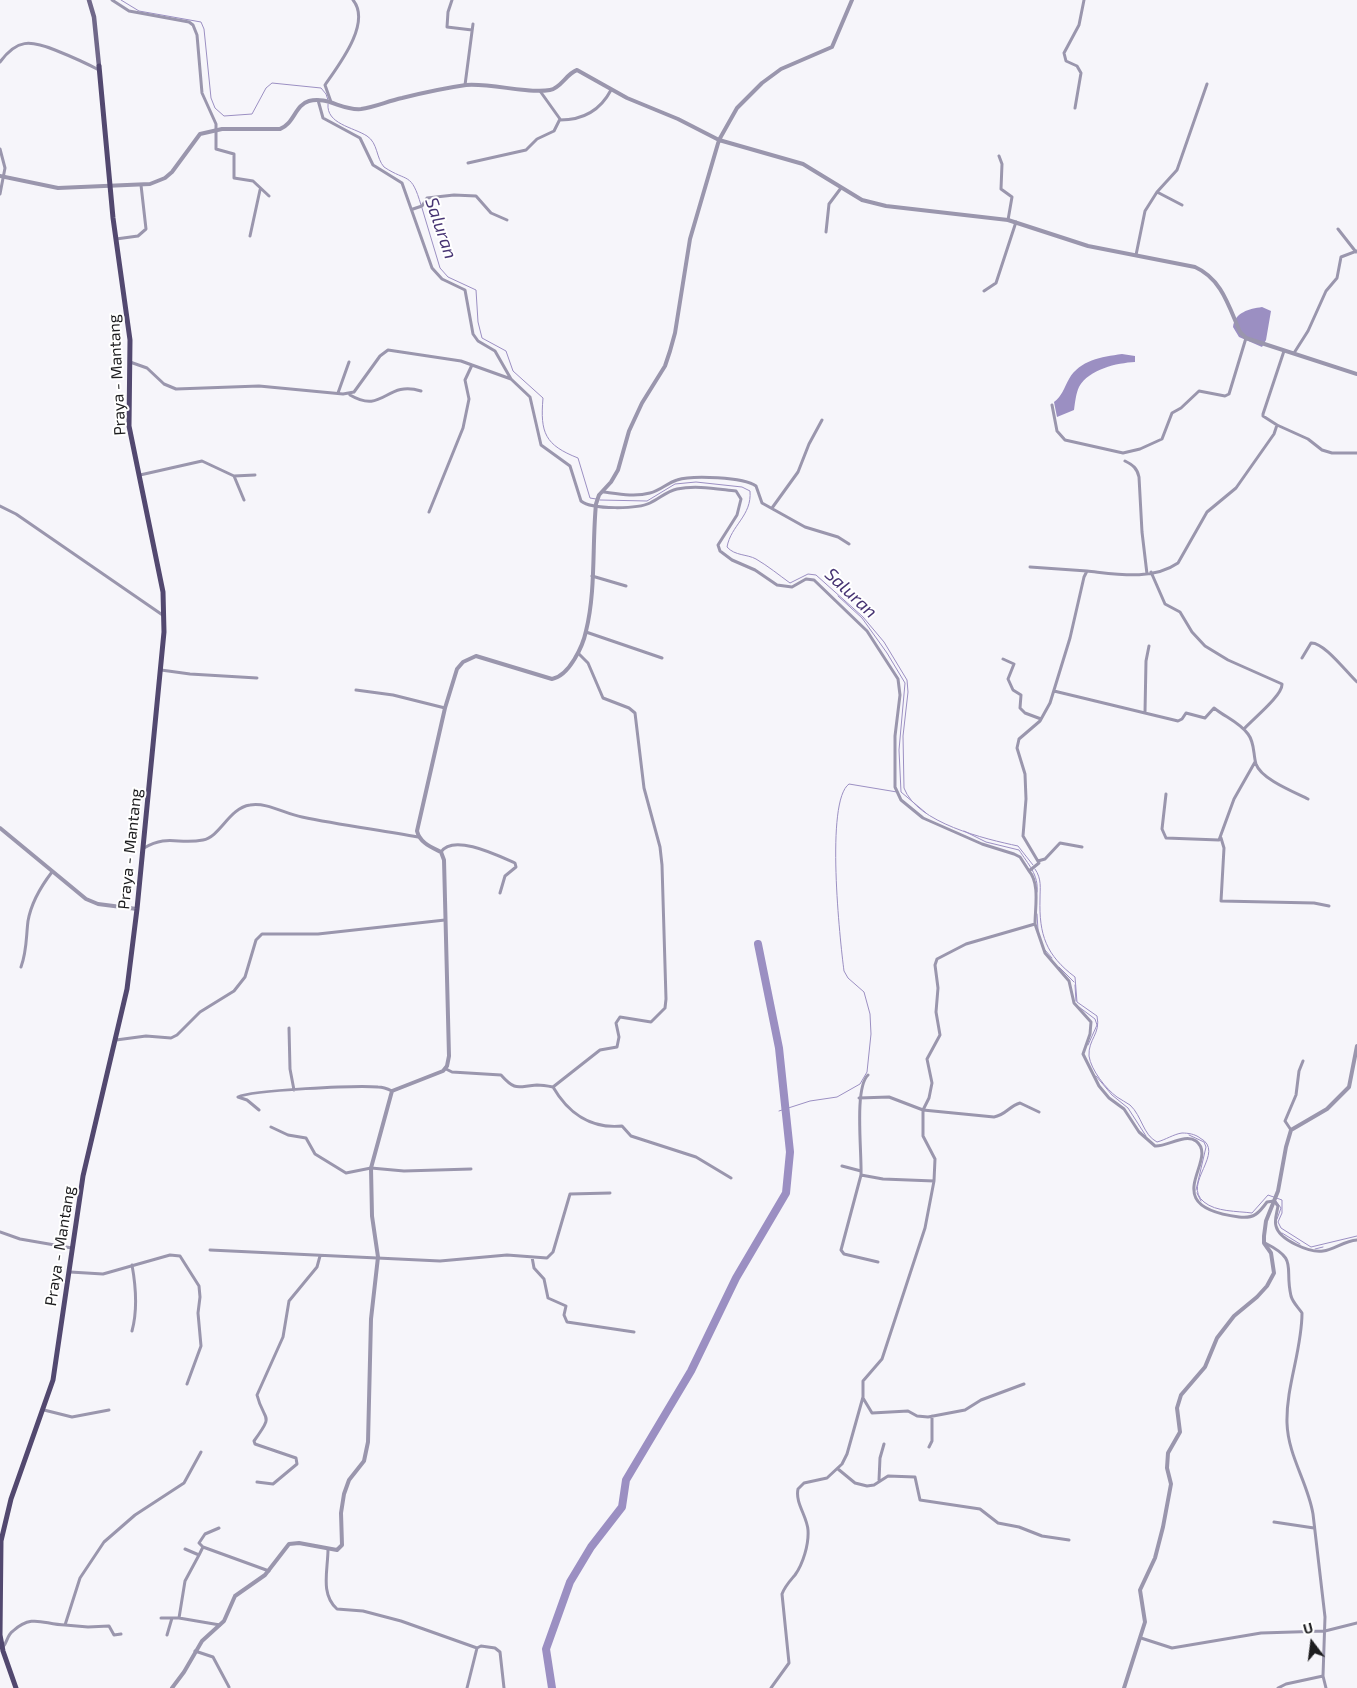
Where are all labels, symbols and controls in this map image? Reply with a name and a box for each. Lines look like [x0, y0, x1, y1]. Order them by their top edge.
water label: Saluran [420, 194, 462, 262]
street label: Praya - Mantang [104, 314, 130, 436]
water label: Saluran [820, 563, 882, 623]
street label: Praya - Mantang [114, 788, 146, 910]
street label: Praya - Mantang [41, 1185, 79, 1307]
north arrow [1287, 1618, 1337, 1668]
text: U [1301, 1619, 1315, 1637]

